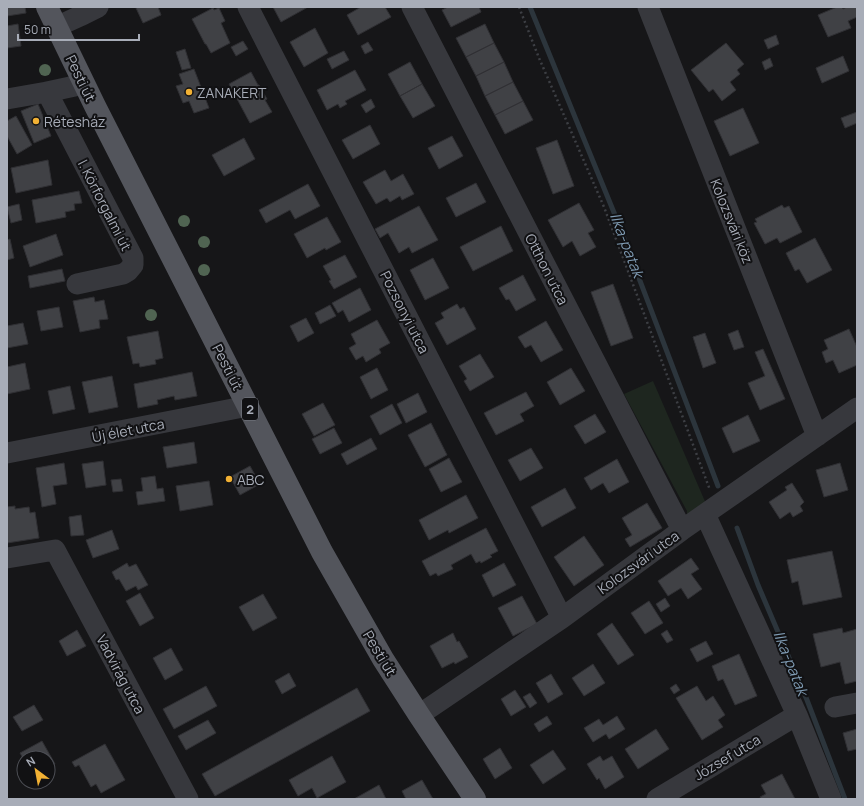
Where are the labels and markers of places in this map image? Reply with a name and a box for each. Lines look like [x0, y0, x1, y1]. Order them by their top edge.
place label: ZANAKERT [197, 83, 267, 102]
marker: ZANAKERT [184, 87, 194, 97]
place label: Rétesház [44, 112, 105, 131]
marker: Rétesház [31, 116, 41, 126]
place label: ABC [237, 470, 264, 489]
marker: ABC [224, 474, 234, 484]

